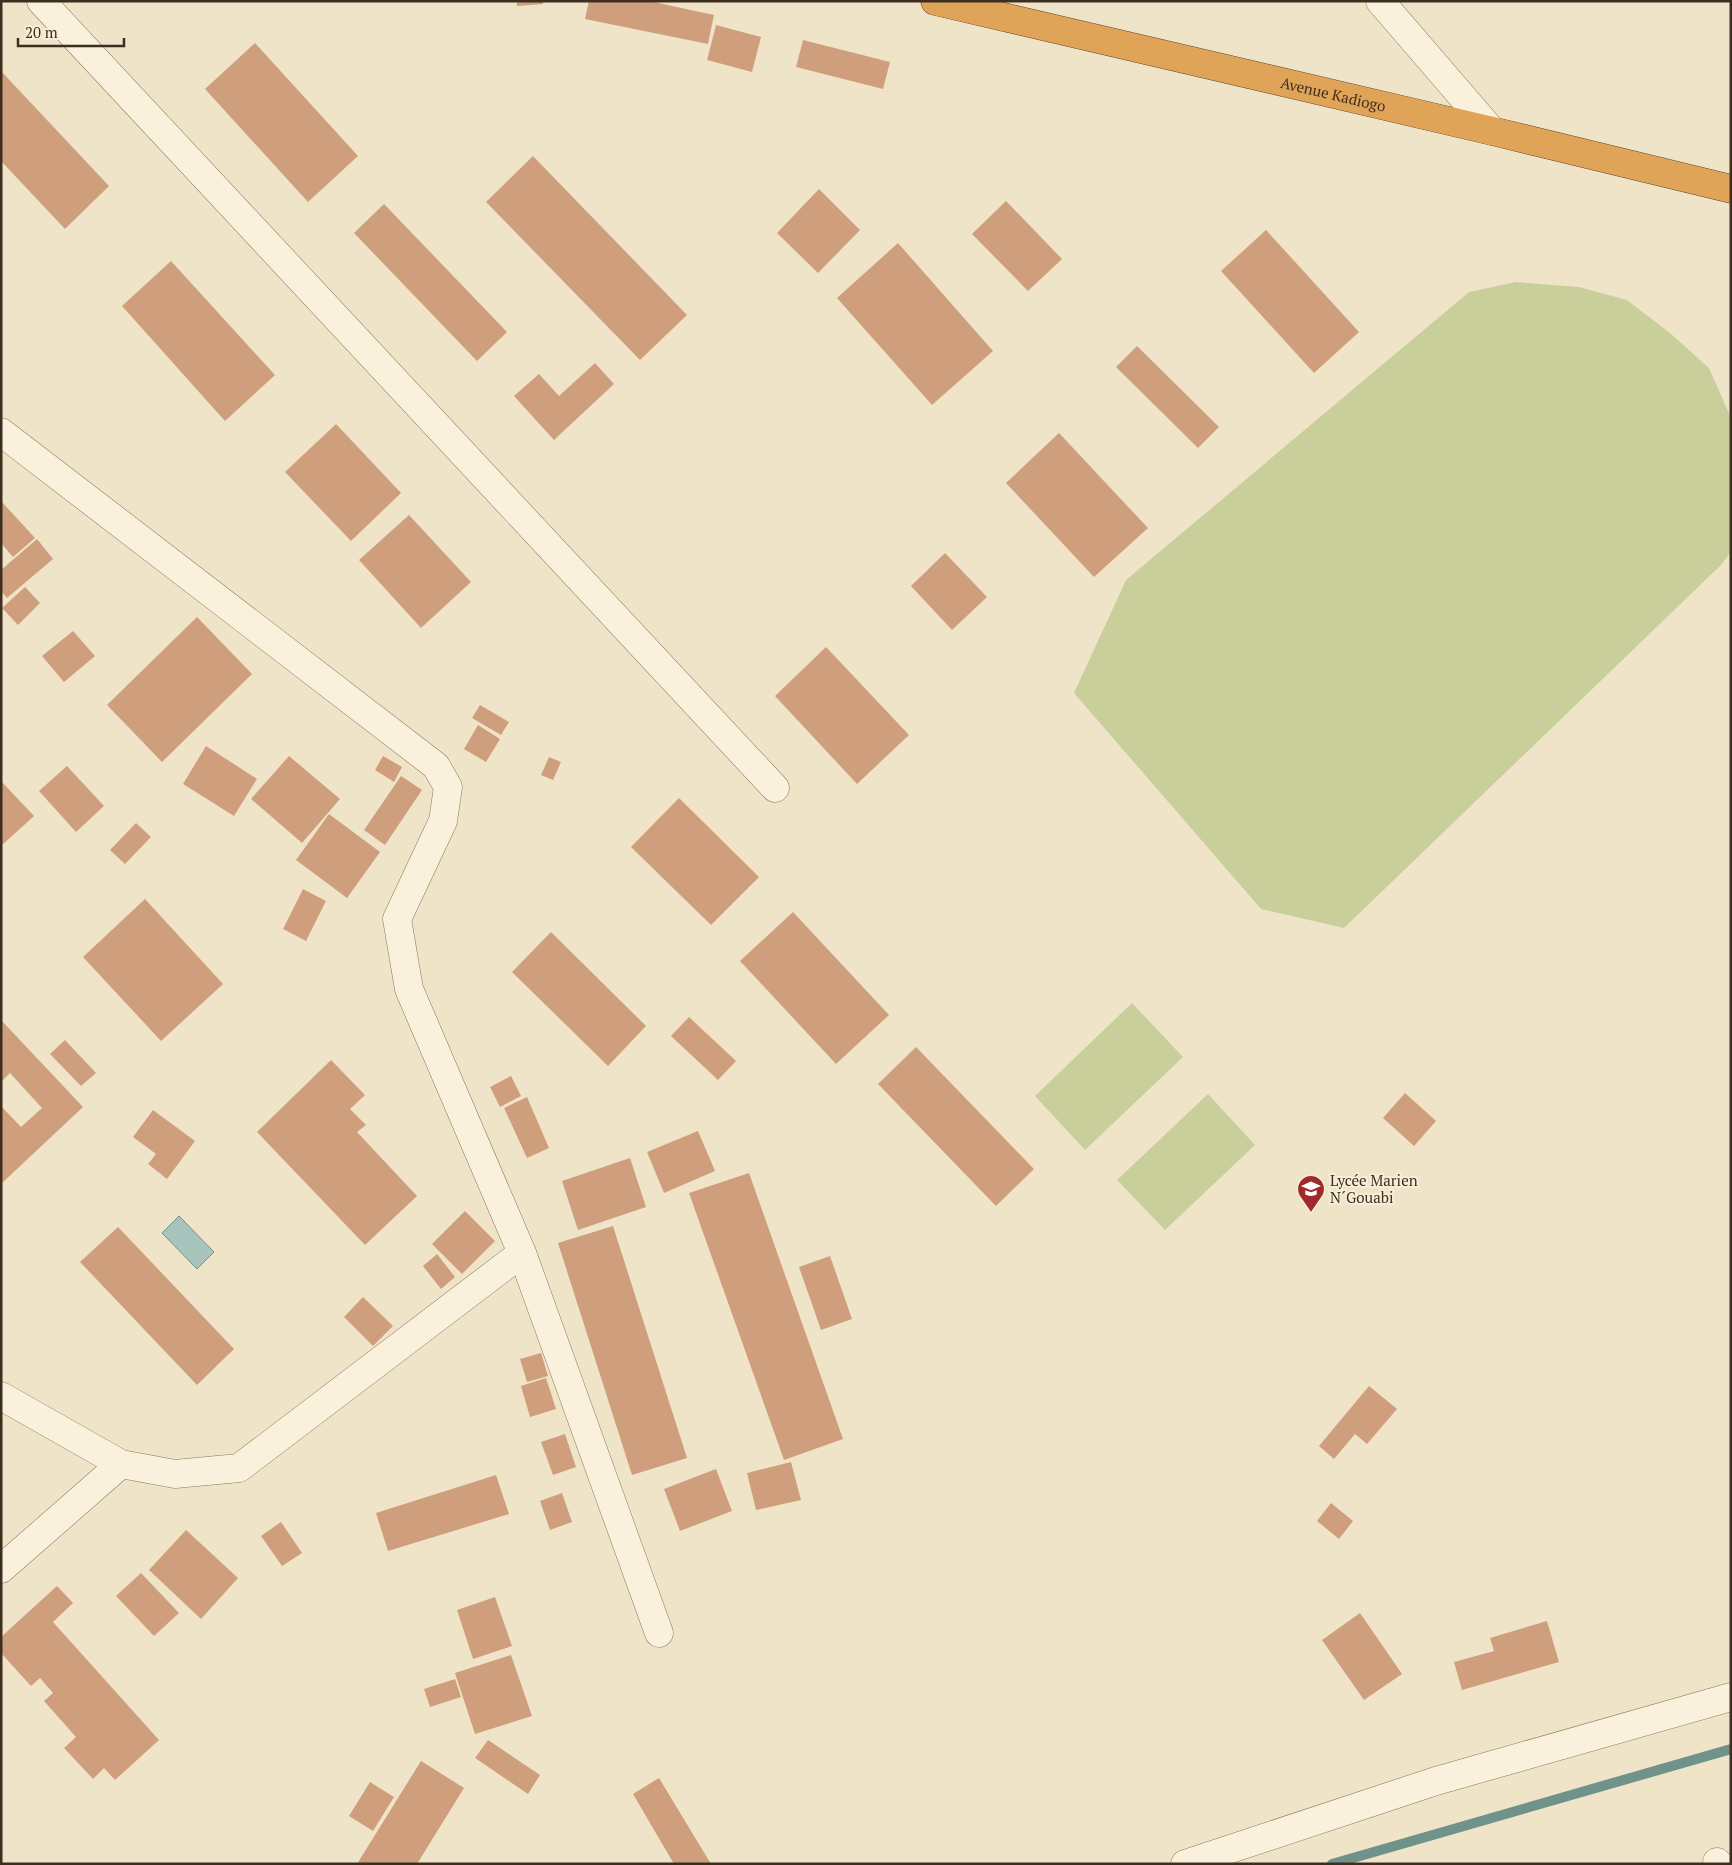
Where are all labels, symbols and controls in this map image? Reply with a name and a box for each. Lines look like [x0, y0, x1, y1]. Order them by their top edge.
scale bar [18, 15, 124, 47]
text: 20 m [25, 22, 58, 42]
street label: Avenue Kadiogo [1279, 72, 1388, 116]
place label: Lycée Marien N´Gouabi [1330, 1170, 1418, 1207]
school or university icon: Lycée Marien N´Gouabi [1296, 1174, 1326, 1213]

